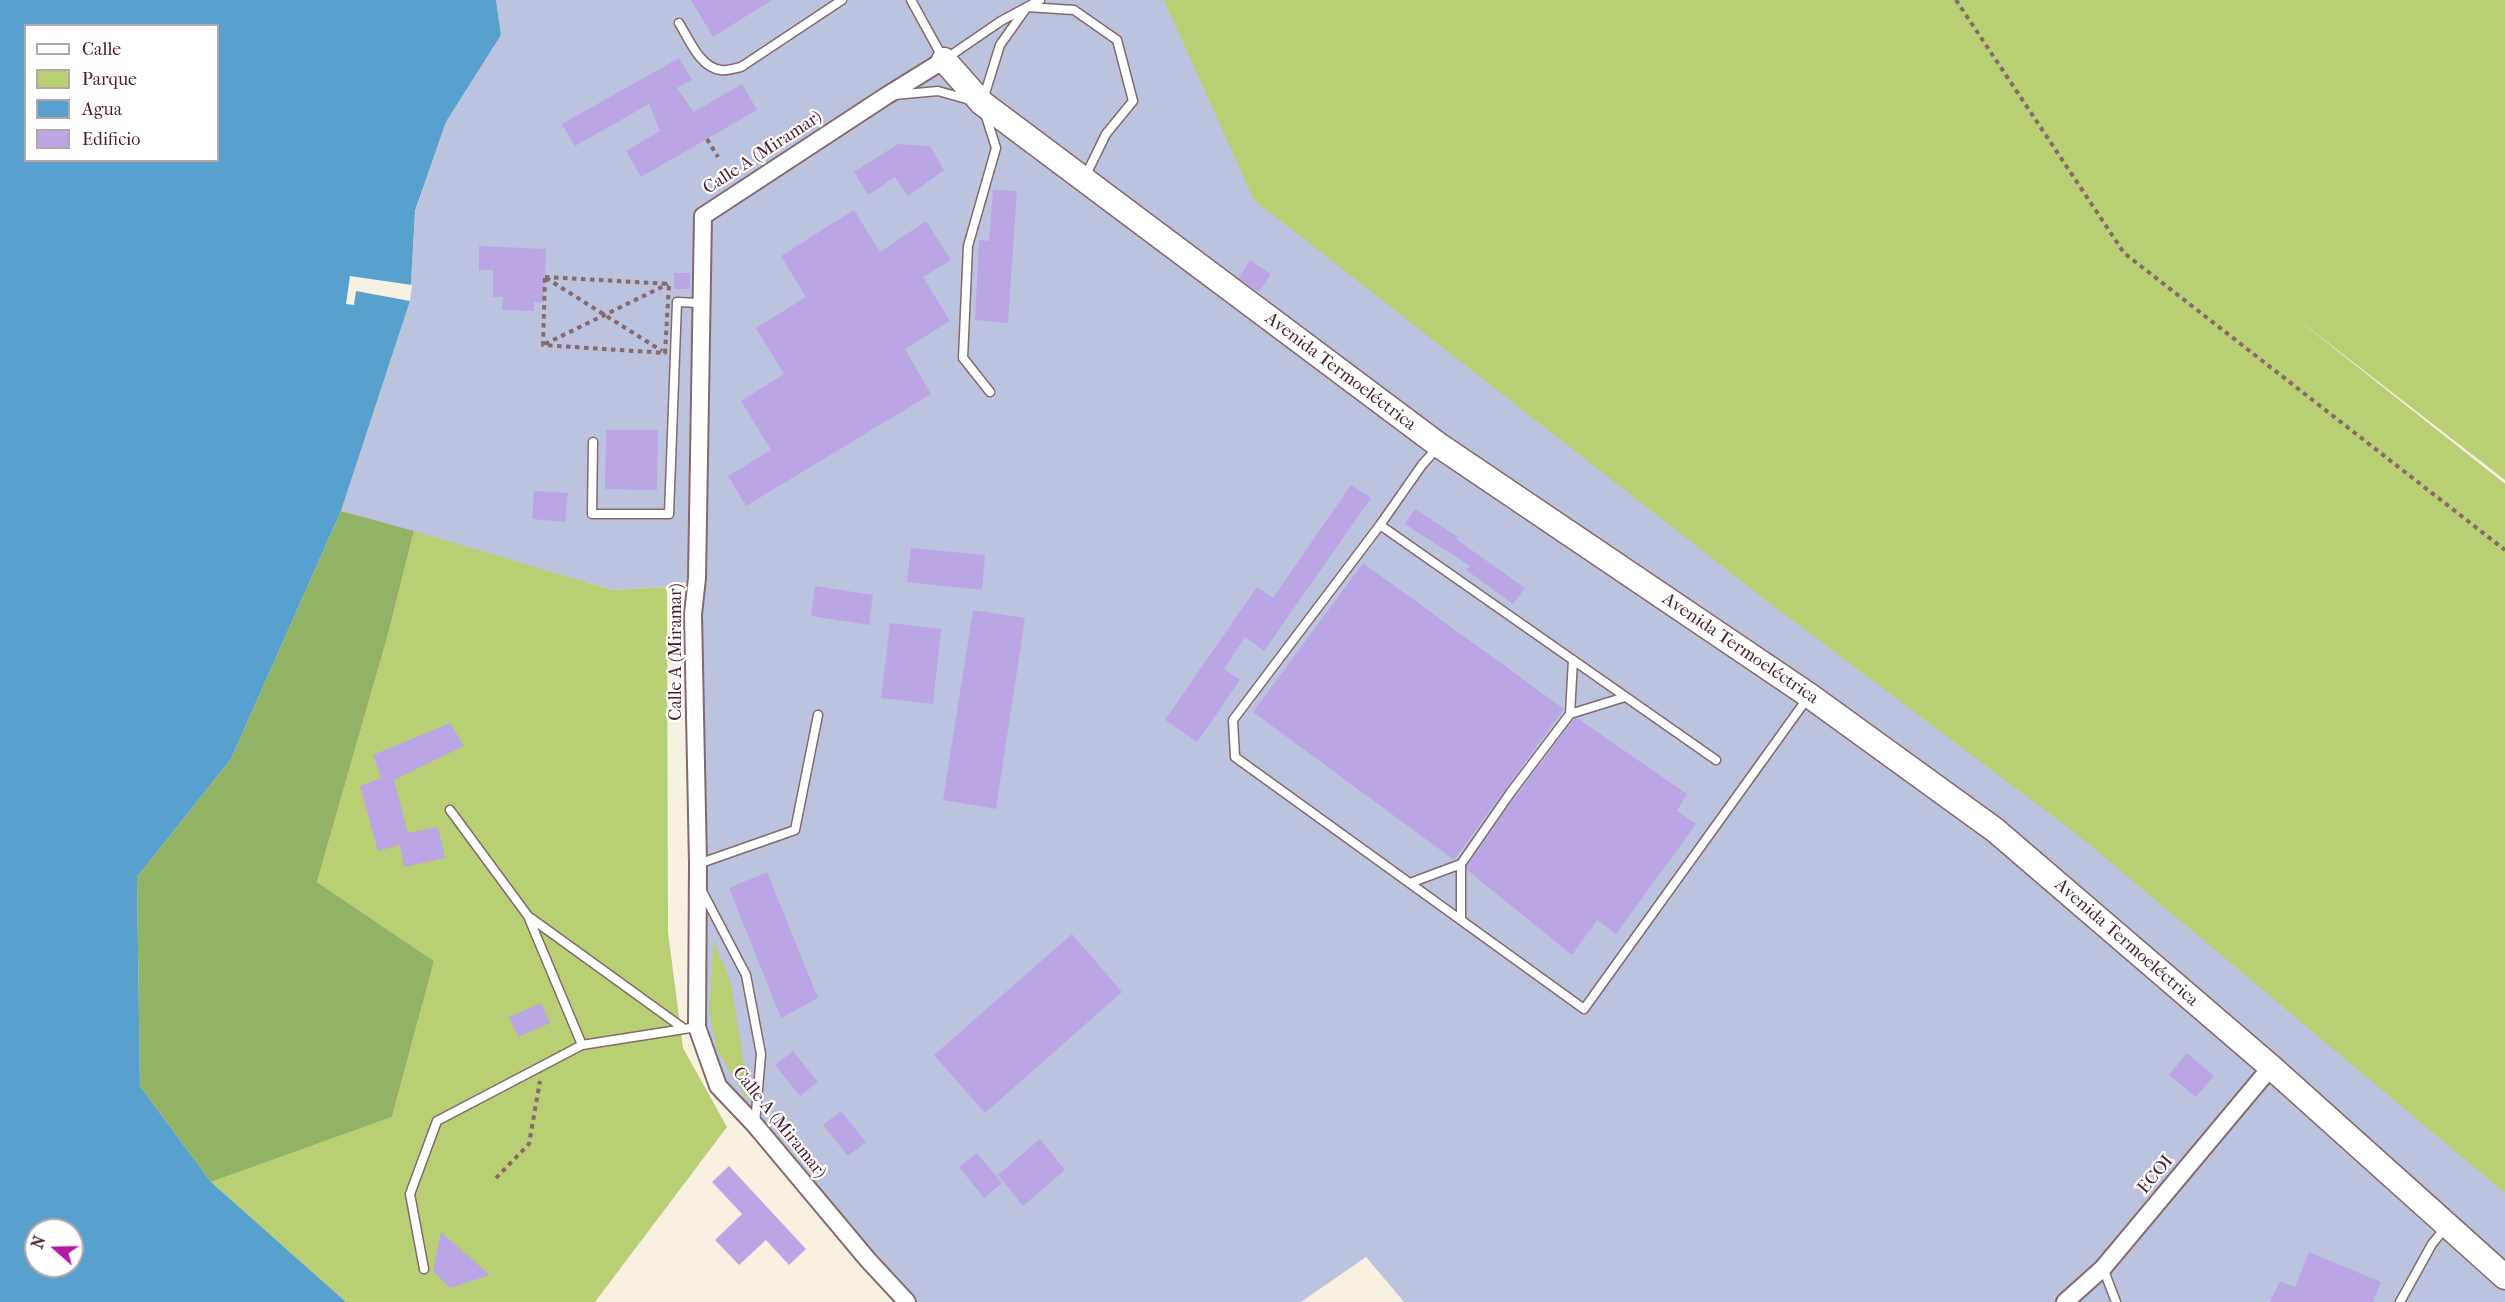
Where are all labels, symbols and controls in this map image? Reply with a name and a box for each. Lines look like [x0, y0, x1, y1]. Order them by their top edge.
legend [24, 24, 219, 162]
text: Calle [82, 39, 121, 60]
text: Parque [82, 69, 137, 90]
text: Agua [82, 99, 122, 120]
street label: Calle A (Miramar) [700, 107, 826, 199]
text: Edificio [82, 129, 140, 150]
street label: Avenida Termoeléctrica [1260, 308, 1420, 436]
street label: Calle A (Miramar) [666, 583, 688, 721]
street label: Avenida Termoeléctrica [1658, 589, 1822, 709]
street label: Avenida Termoeléctrica [2050, 875, 2202, 1011]
street label: Calle A (Miramar) [727, 1063, 831, 1183]
street label: ECOI [2134, 1151, 2178, 1199]
north arrow [24, 1218, 84, 1278]
text: N [27, 1233, 49, 1251]

